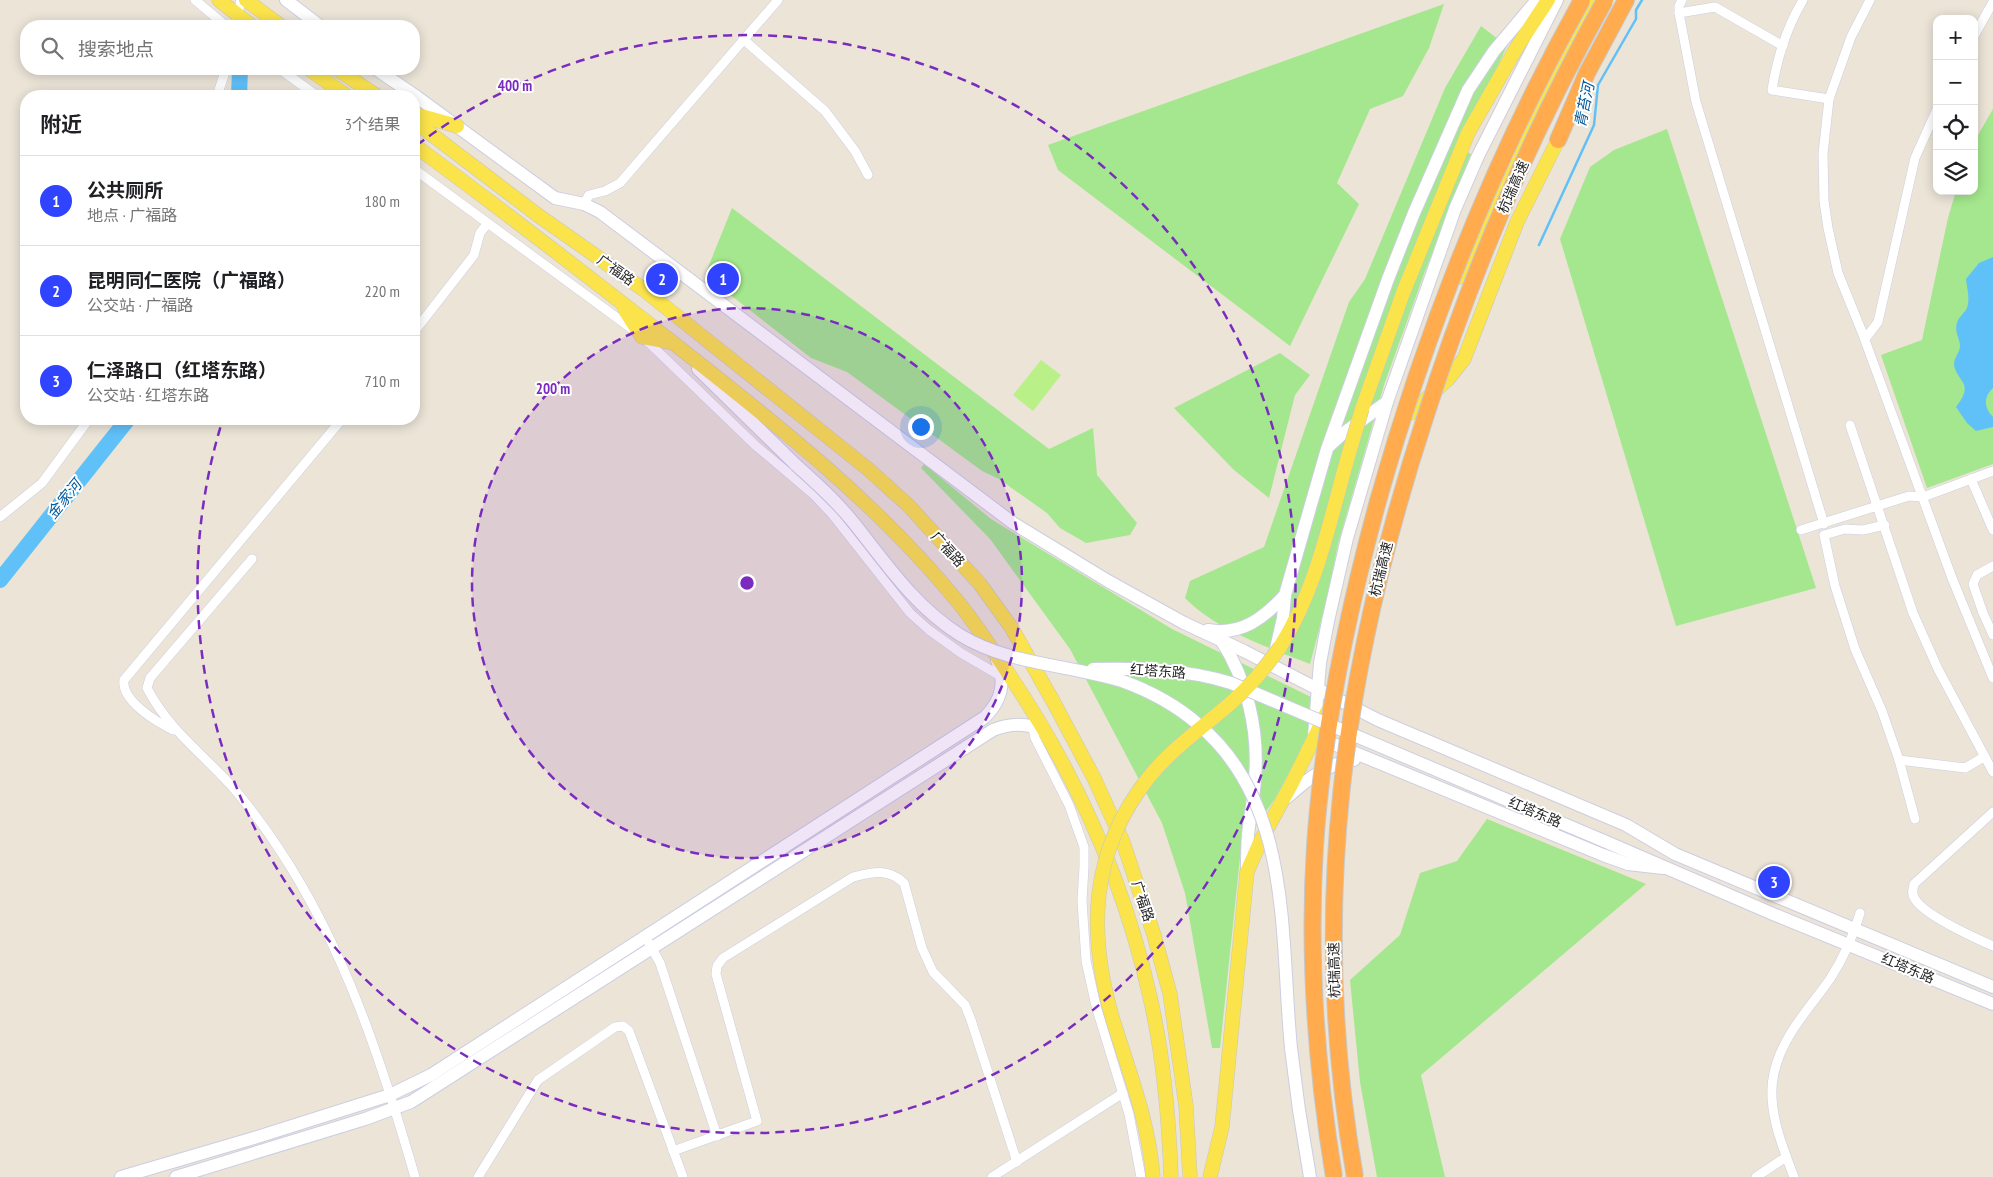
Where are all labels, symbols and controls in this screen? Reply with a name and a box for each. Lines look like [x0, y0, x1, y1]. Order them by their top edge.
map controls [1933, 15, 1978, 195]
button: + [1933, 15, 1978, 60]
search box [20, 20, 420, 75]
icon: search [38, 34, 66, 62]
text: 搜索地点 [78, 37, 154, 61]
button: − [1933, 60, 1978, 105]
text: 400 m [498, 76, 532, 95]
water label: 青苔河 [1570, 78, 1599, 129]
button: locate [1933, 105, 1978, 150]
text: 附近 [40, 111, 82, 138]
text: 3个结果 [345, 114, 400, 134]
button: layers [1933, 150, 1978, 195]
street label: 杭瑞高速 [1493, 158, 1533, 216]
text: 公共厕所 [87, 178, 163, 202]
text: 1 [52, 191, 60, 211]
text: 180 m [365, 191, 400, 211]
text: 地点 · 广福路 [87, 205, 177, 225]
street label: 广福路 [594, 251, 638, 289]
pin: 2 [646, 260, 678, 298]
pin: 1 [707, 260, 739, 298]
text: 昆明同仁医院（广福路） [87, 268, 296, 292]
text: 2 [52, 281, 60, 301]
text: 220 m [365, 281, 400, 301]
text: 公交站 · 广福路 [87, 295, 193, 315]
text: 仁泽路口（红塔东路） [87, 358, 277, 382]
text: 3 [52, 371, 60, 391]
text: 710 m [365, 371, 400, 391]
text: 200 m [536, 379, 570, 398]
text: 公交站 · 红塔东路 [87, 385, 209, 405]
your location [908, 414, 934, 440]
water label: 金家河 [42, 473, 87, 522]
street label: 广福路 [927, 527, 969, 571]
street label: 杭瑞高速 [1365, 540, 1397, 598]
centre of rings [738, 574, 756, 592]
street label: 红塔东路 [1129, 660, 1187, 682]
street label: 红塔东路 [1506, 793, 1564, 831]
pin: 3 [1758, 863, 1790, 901]
street label: 广福路 [1128, 878, 1158, 924]
street label: 杭瑞高速 [1325, 942, 1343, 998]
street label: 红塔东路 [1879, 949, 1937, 987]

